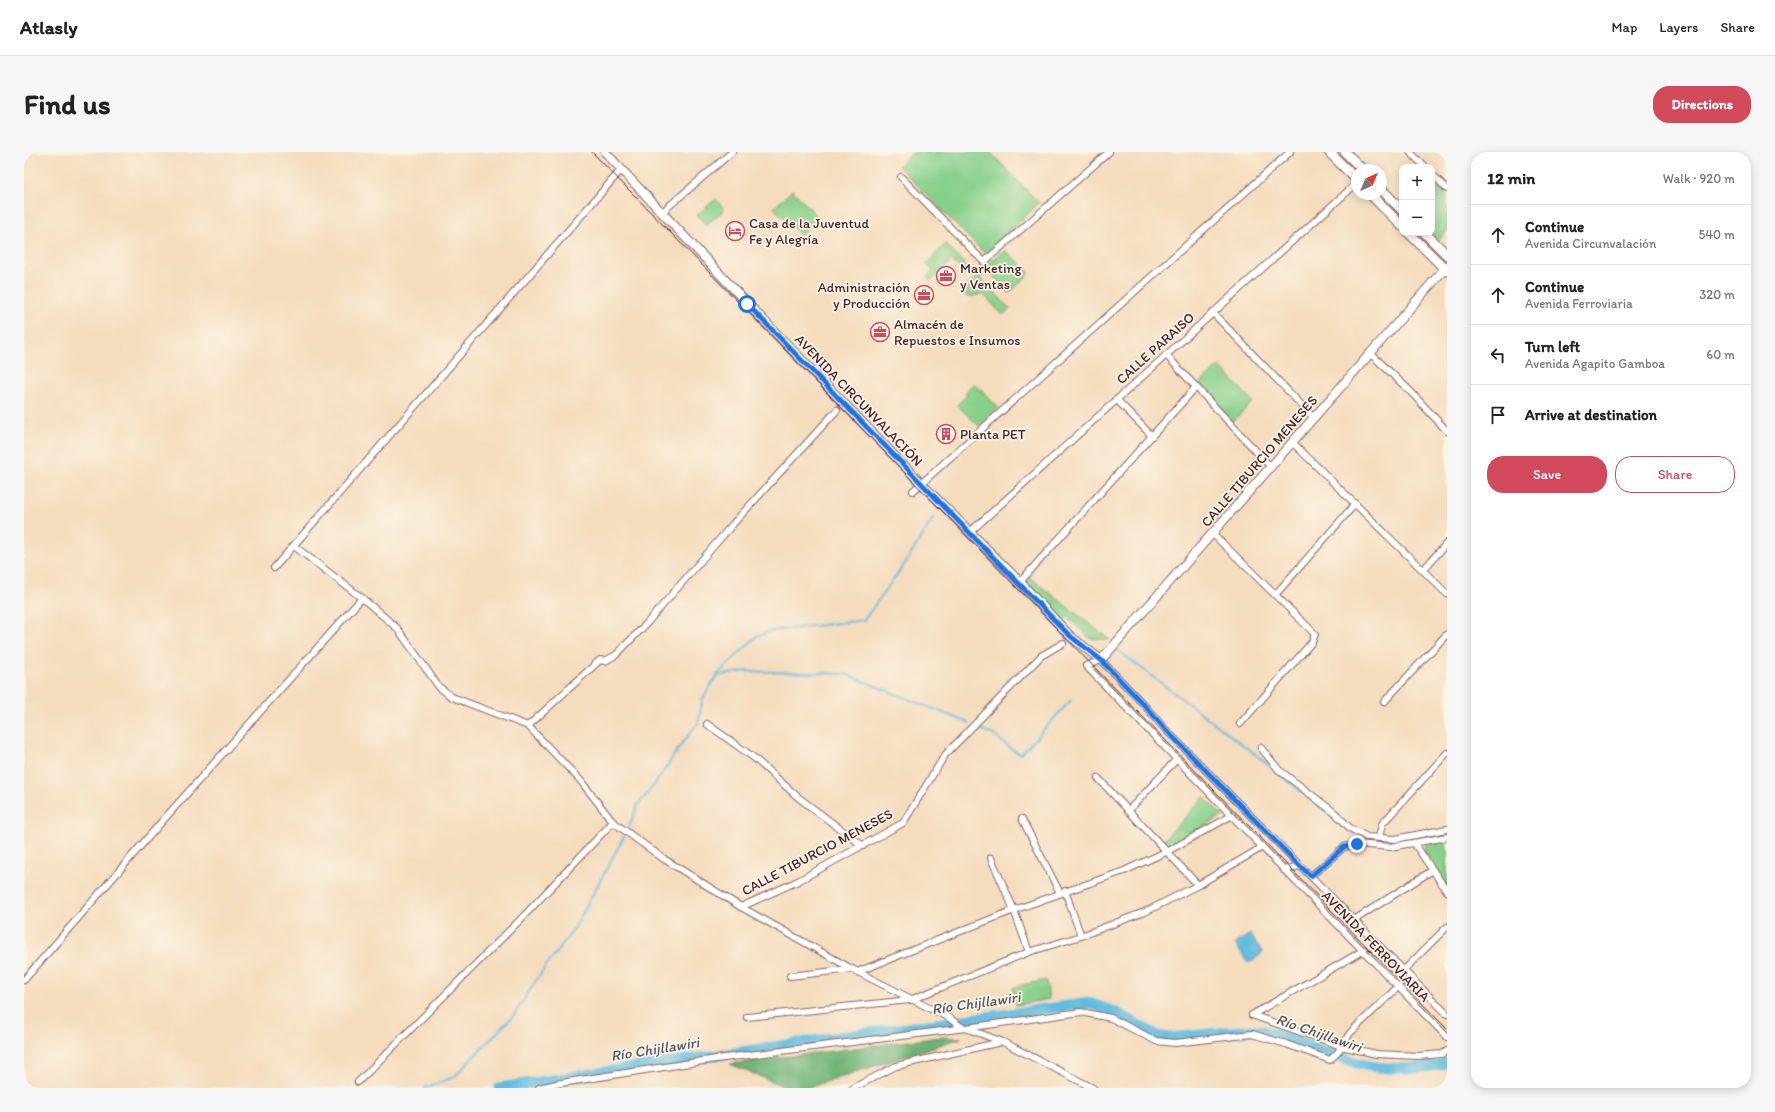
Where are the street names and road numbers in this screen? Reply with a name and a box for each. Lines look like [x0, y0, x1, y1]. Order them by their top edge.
street label: CALLE PARAISO [1113, 309, 1198, 388]
street label: AVENIDA CIRCUNVALACIÓN [791, 331, 926, 470]
street label: CALLE TIBURCIO MENESES [1198, 392, 1321, 531]
street label: CALLE TIBURCIO MENESES [739, 805, 896, 900]
street label: AVENIDA FERROVIARIA [1318, 887, 1433, 1006]

